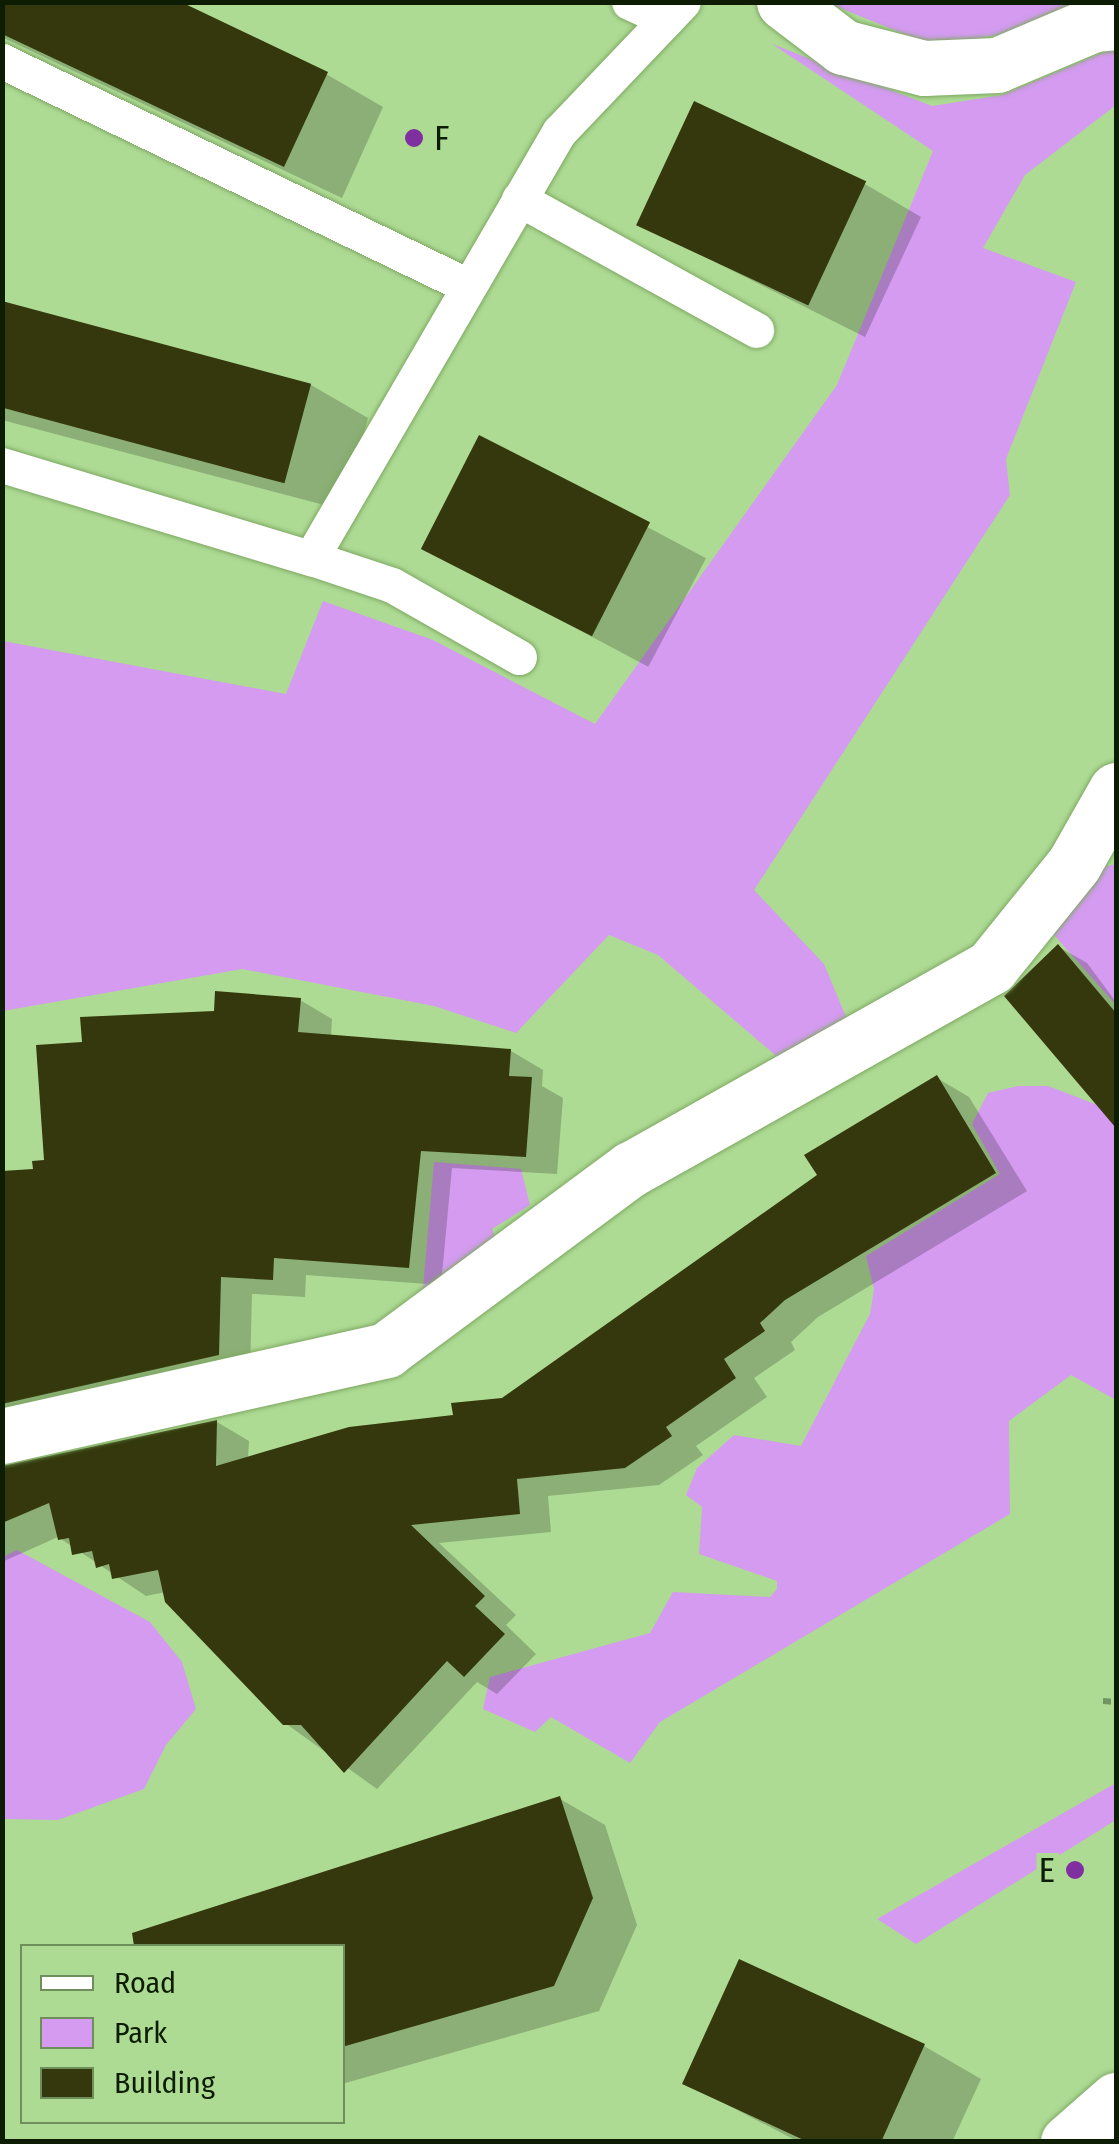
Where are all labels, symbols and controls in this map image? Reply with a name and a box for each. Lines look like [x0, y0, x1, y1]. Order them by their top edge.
place label: F [434, 117, 449, 159]
marker: F [403, 127, 425, 149]
place label: E [1039, 1849, 1055, 1891]
marker: E [1064, 1859, 1086, 1881]
legend [20, 1944, 345, 2124]
text: Road [114, 1965, 176, 2001]
text: Park [114, 2015, 167, 2051]
text: Building [114, 2065, 215, 2101]

